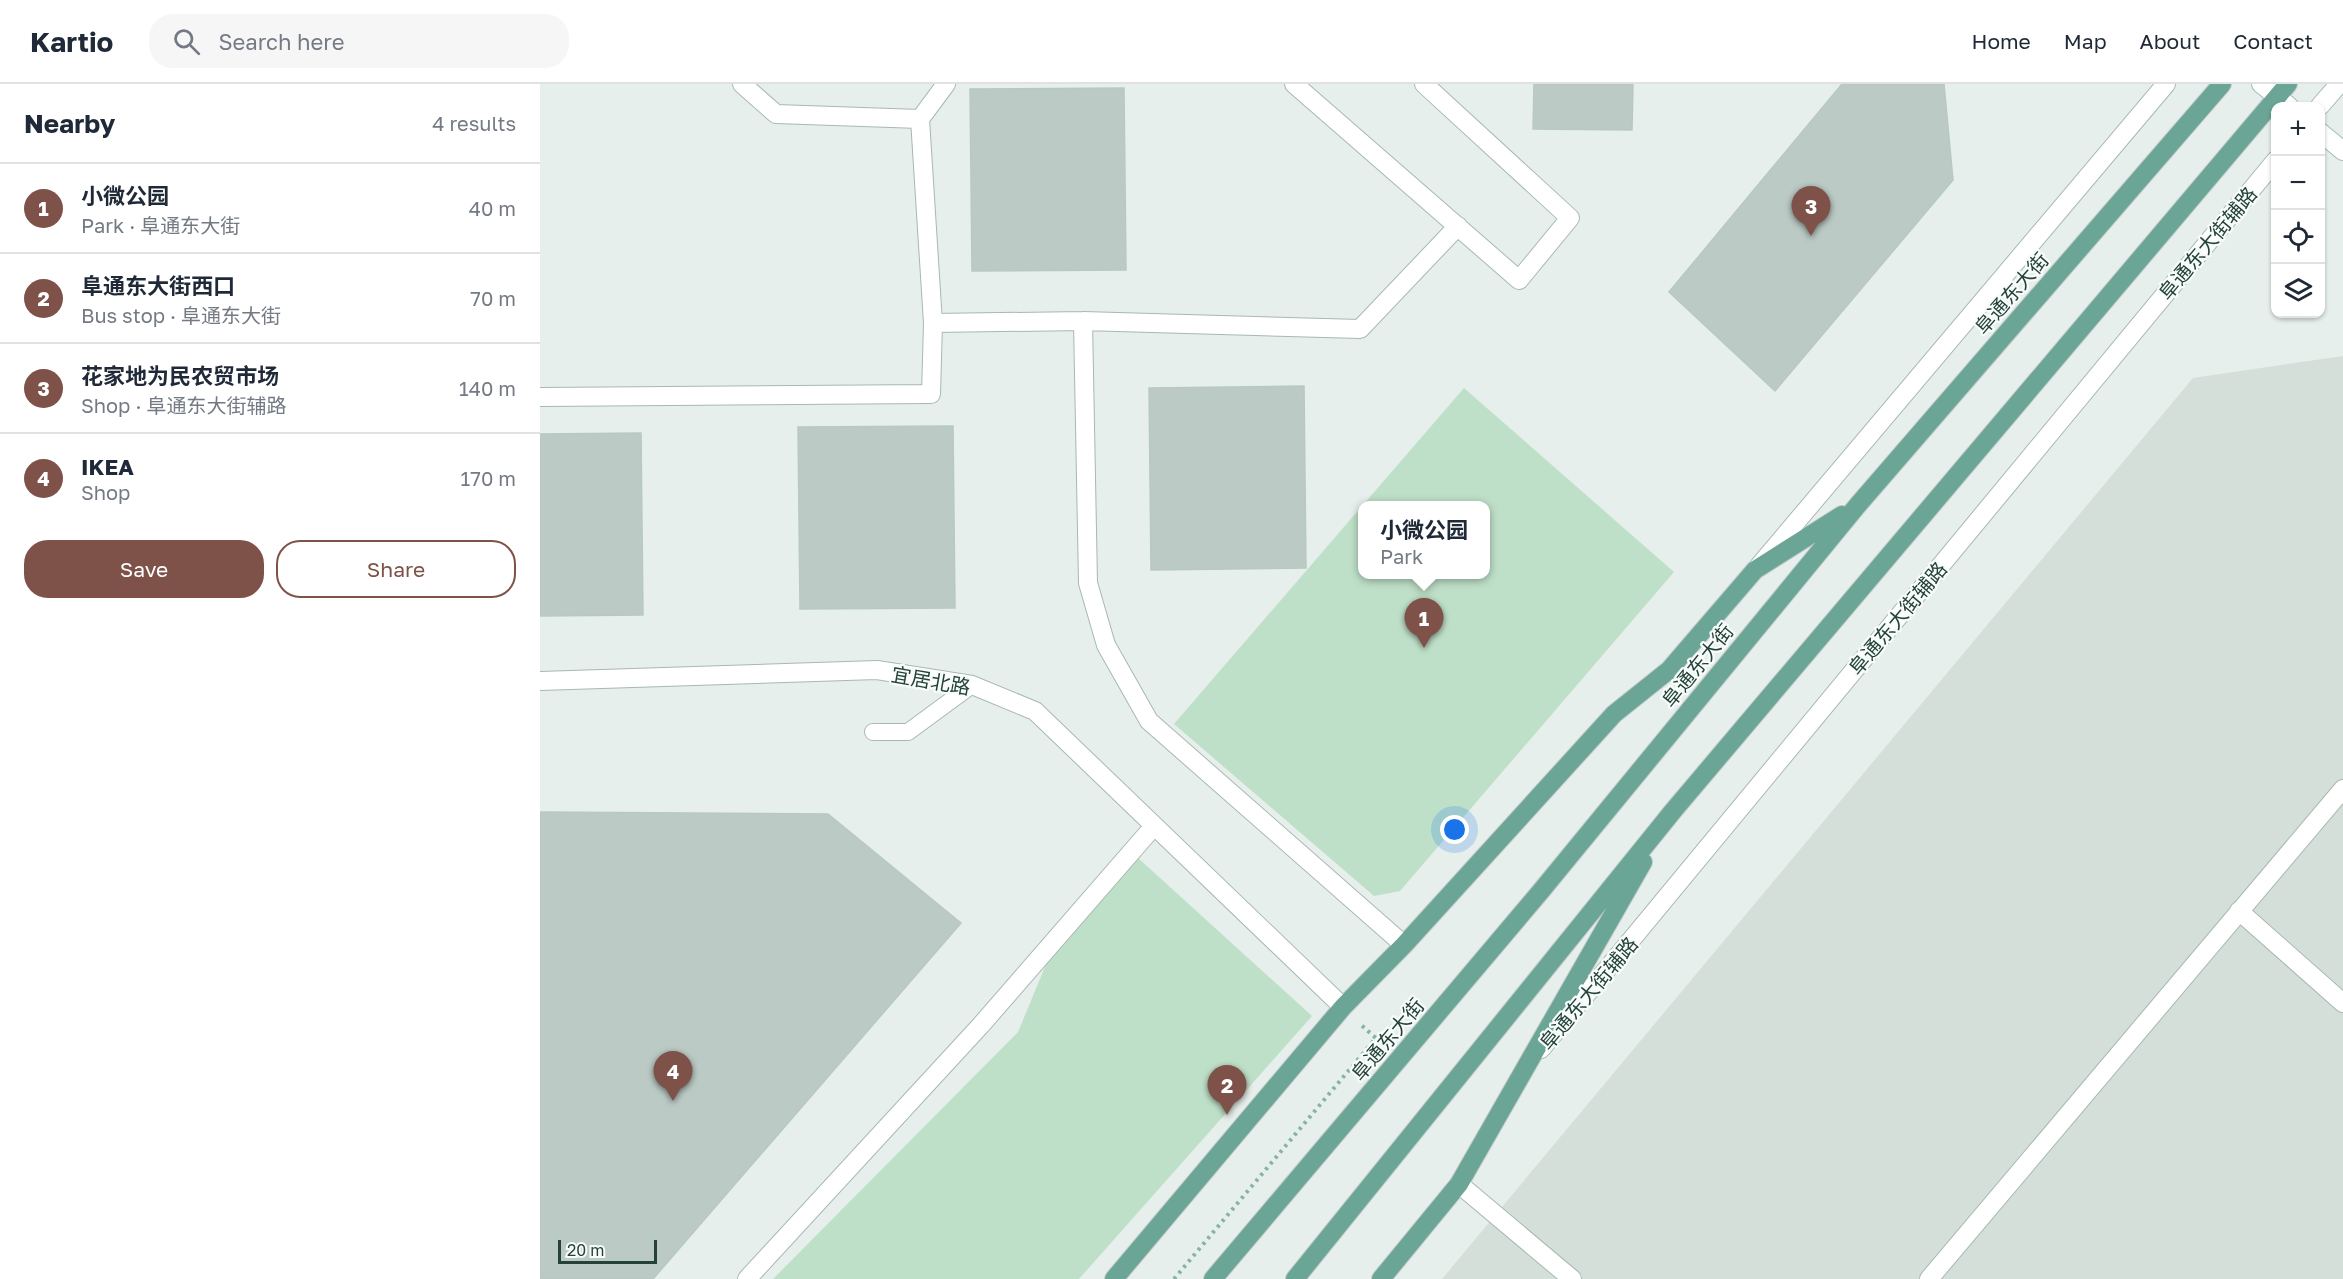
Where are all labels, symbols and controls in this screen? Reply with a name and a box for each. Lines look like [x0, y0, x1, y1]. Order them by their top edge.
search box [149, 14, 569, 68]
text: Kartio [30, 25, 113, 58]
icon: search [170, 25, 203, 58]
text: Search here [218, 28, 344, 55]
text: Home [1971, 28, 2031, 54]
text: Map [2064, 28, 2107, 54]
text: About [2140, 28, 2200, 54]
text: Contact [2233, 28, 2313, 54]
map controls [2271, 102, 2325, 318]
button: + [2271, 102, 2325, 156]
text: Nearby [24, 108, 115, 139]
text: 4 results [432, 111, 516, 135]
button: − [2271, 156, 2325, 210]
text: 小微公园 [81, 182, 169, 209]
street label: 阜通东大街辅路 [2153, 182, 2261, 304]
pin: 3 [1792, 186, 1830, 236]
text: 1 [38, 196, 49, 220]
text: 40 m [469, 196, 516, 220]
button: locate [2271, 210, 2325, 264]
text: Park · 阜通东大街 [81, 213, 240, 237]
street label: 阜通东大街 [1969, 247, 2053, 339]
button: layers [2271, 264, 2325, 318]
text: 阜通东大街西口 [81, 272, 235, 299]
text: 2 [37, 286, 50, 310]
text: 70 m [470, 286, 516, 310]
text: Bus stop · 阜通东大街 [81, 303, 281, 327]
text: 花家地为民农贸市场 [81, 362, 279, 389]
text: 3 [37, 376, 50, 400]
text: 140 m [459, 376, 516, 400]
text: Shop · 阜通东大街辅路 [81, 393, 286, 417]
text: IKEA [81, 453, 134, 480]
text: 4 [37, 466, 50, 490]
text: 170 m [461, 466, 516, 490]
text: Shop [81, 480, 130, 504]
popup [1358, 501, 1490, 579]
text: 小微公园 [1380, 516, 1468, 543]
button: Save [24, 540, 264, 598]
button: Share [276, 540, 516, 598]
text: Park [1380, 544, 1423, 568]
street label: 阜通东大街辅路 [1843, 557, 1951, 679]
pin: 1 [1404, 598, 1444, 648]
street label: 阜通东大街 [1656, 619, 1738, 711]
street label: 宜居北路 [890, 661, 972, 699]
your location [1440, 815, 1469, 844]
street label: 阜通东大街辅路 [1534, 932, 1642, 1054]
street label: 阜通东大街 [1346, 993, 1428, 1085]
pin: 4 [654, 1052, 692, 1101]
pin: 2 [1208, 1066, 1246, 1115]
scale bar [558, 1237, 657, 1264]
text: 20 m [567, 1240, 604, 1260]

